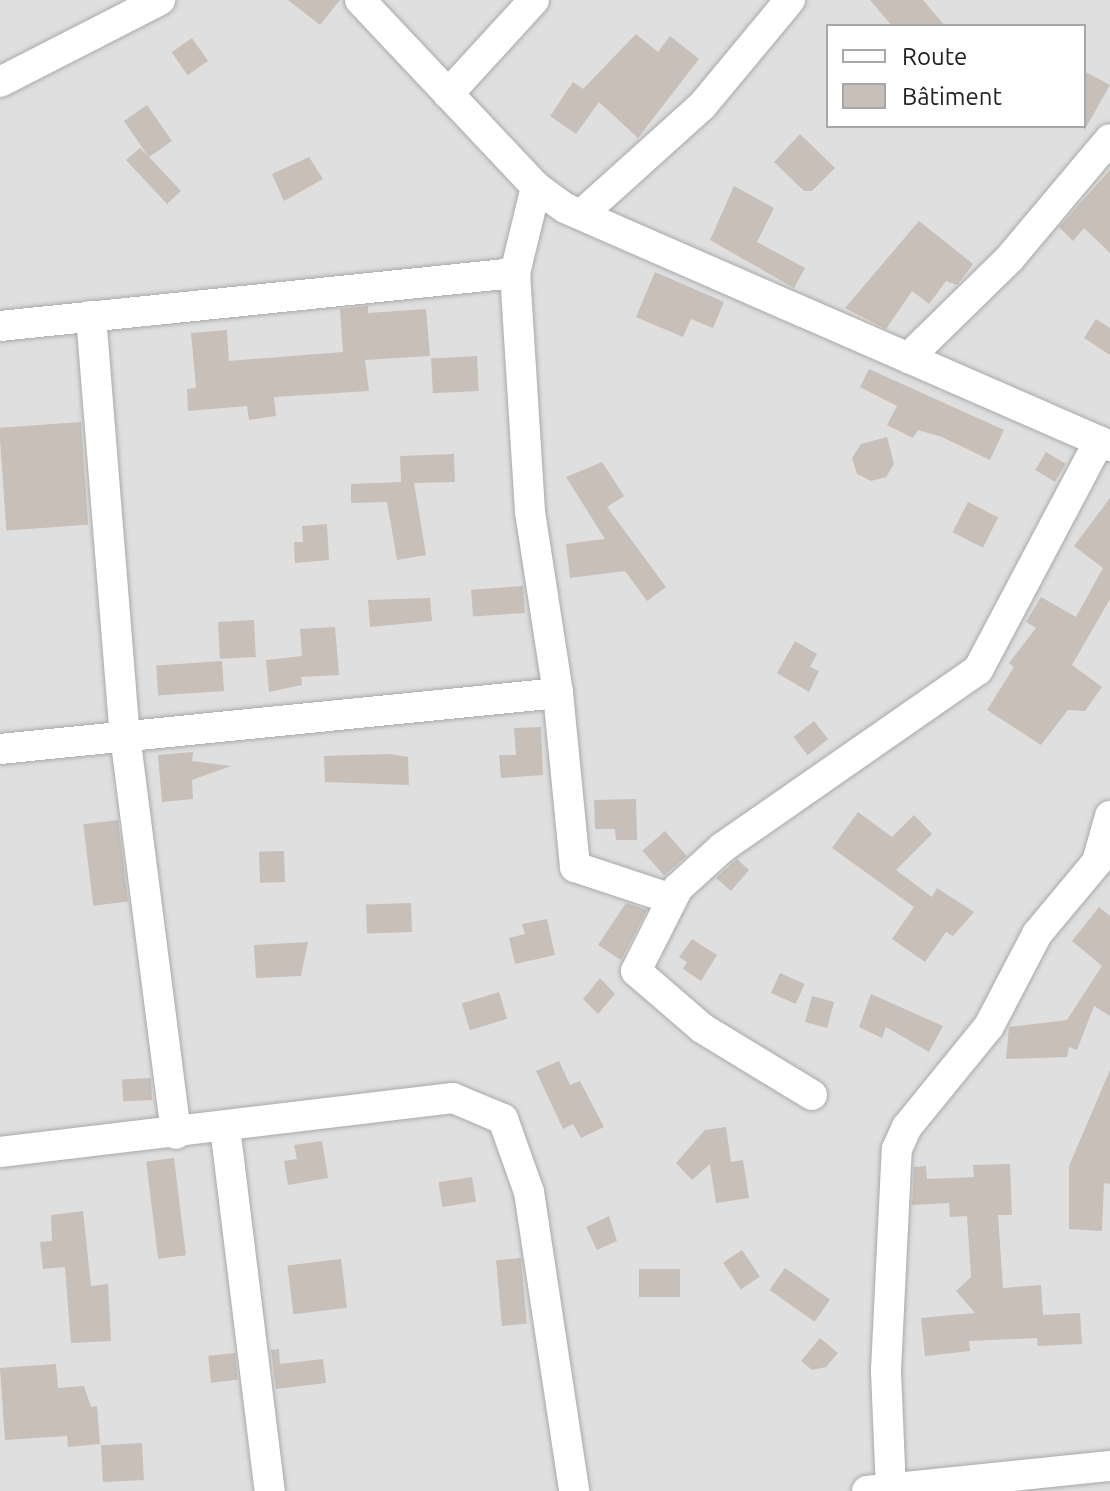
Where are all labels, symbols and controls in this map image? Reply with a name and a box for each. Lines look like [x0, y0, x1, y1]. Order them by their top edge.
legend [826, 24, 1086, 128]
text: Route [902, 43, 967, 70]
text: Bâtiment [902, 83, 1002, 110]

